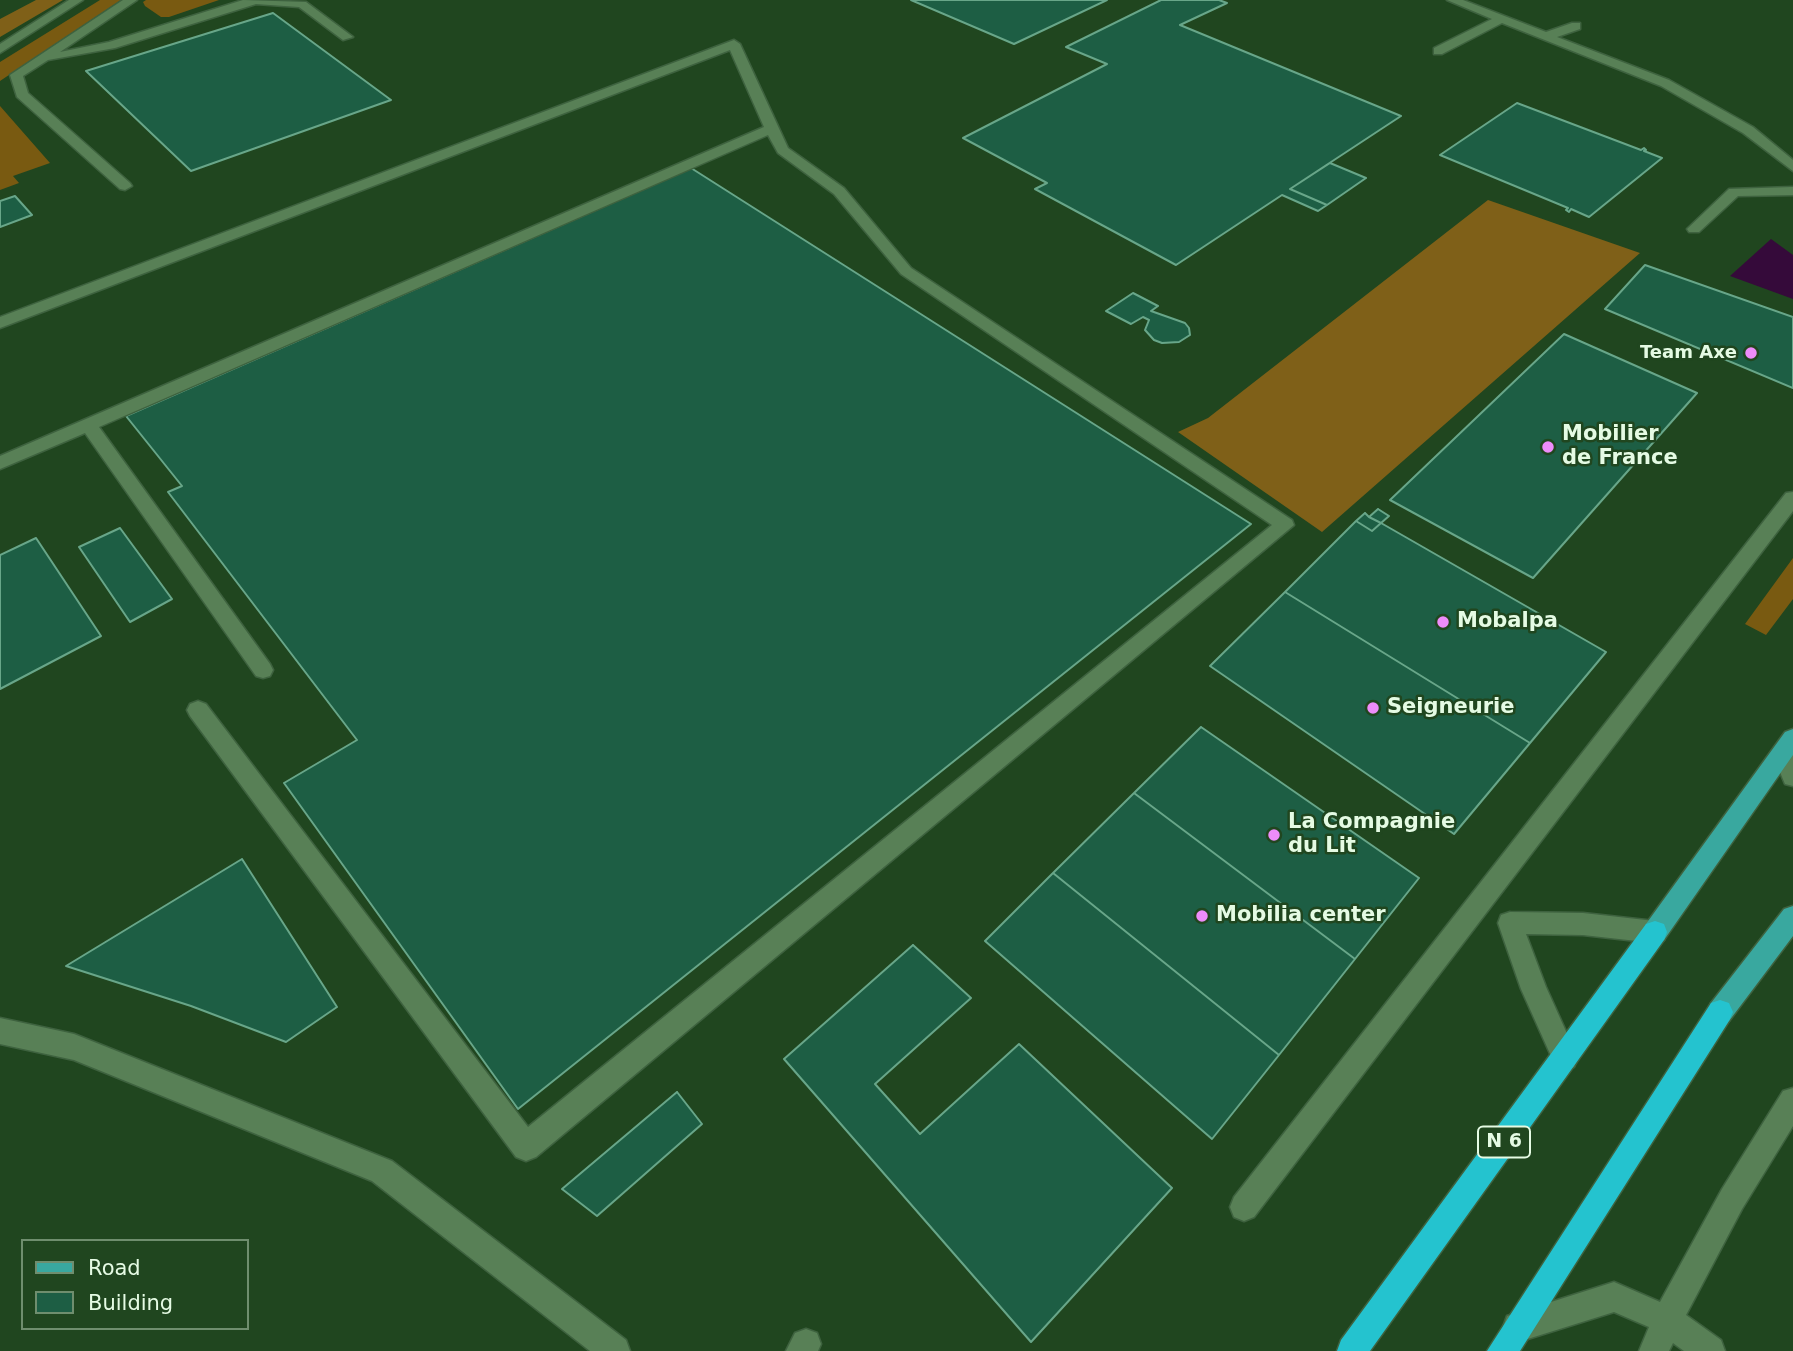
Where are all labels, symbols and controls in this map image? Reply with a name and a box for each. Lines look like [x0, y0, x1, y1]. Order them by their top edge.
place label: Team Axe [1640, 342, 1737, 364]
marker: Team Axe [1743, 345, 1759, 361]
place label: Mobilier de France [1562, 422, 1678, 472]
marker: Mobilier de France [1540, 439, 1556, 455]
place label: Mobalpa [1457, 609, 1558, 635]
marker: Mobalpa [1435, 614, 1451, 630]
place label: Seigneurie [1387, 695, 1515, 721]
marker: Seigneurie [1365, 700, 1381, 716]
place label: La Compagnie du Lit [1288, 810, 1455, 860]
marker: La Compagnie du Lit [1266, 827, 1282, 843]
place label: Mobilia center [1216, 903, 1386, 929]
marker: Mobilia center [1194, 908, 1210, 924]
road number: N 6 [1478, 1126, 1530, 1158]
legend [21, 1239, 248, 1330]
text: Road [88, 1256, 141, 1280]
text: Building [88, 1291, 173, 1315]

